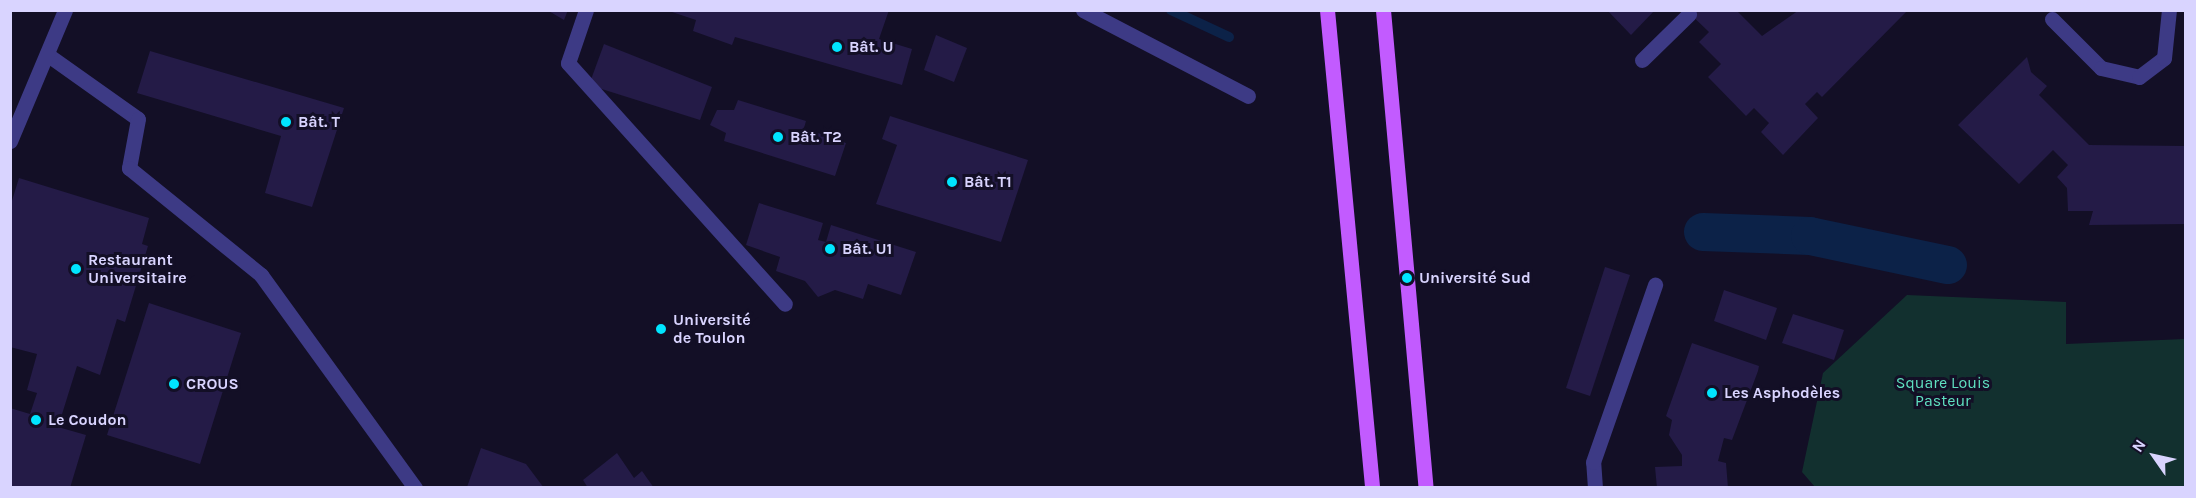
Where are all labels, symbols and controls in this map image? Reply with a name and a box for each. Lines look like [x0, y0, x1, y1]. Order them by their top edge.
place label: Bât. U [849, 37, 894, 57]
marker: Bât. U [830, 40, 844, 54]
place label: Bât. T [298, 112, 340, 132]
marker: Bât. T [279, 115, 293, 129]
place label: Bât. T2 [790, 127, 842, 147]
marker: Bât. T2 [771, 130, 785, 144]
place label: Bât. T1 [964, 172, 1012, 192]
marker: Bât. T1 [945, 175, 959, 189]
place label: Bât. U1 [842, 239, 892, 259]
marker: Bât. U1 [823, 242, 837, 256]
place label: Restaurant Universitaire [88, 250, 187, 288]
marker: Restaurant Universitaire [69, 262, 83, 276]
place label: Université Sud [1419, 268, 1531, 288]
marker: Université Sud [1400, 271, 1414, 285]
place label: Université de Toulon [673, 310, 751, 348]
marker: Université de Toulon [654, 322, 668, 336]
park label: Square Louis Pasteur [1896, 373, 1990, 411]
place label: CROUS [186, 374, 239, 394]
marker: CROUS [167, 377, 181, 391]
place label: Les Asphodèles [1724, 383, 1840, 403]
marker: Les Asphodèles [1705, 386, 1719, 400]
place label: Le Coudon [48, 410, 127, 430]
marker: Le Coudon [29, 413, 43, 427]
north arrow [2124, 426, 2184, 486]
text: N [2128, 436, 2150, 456]

